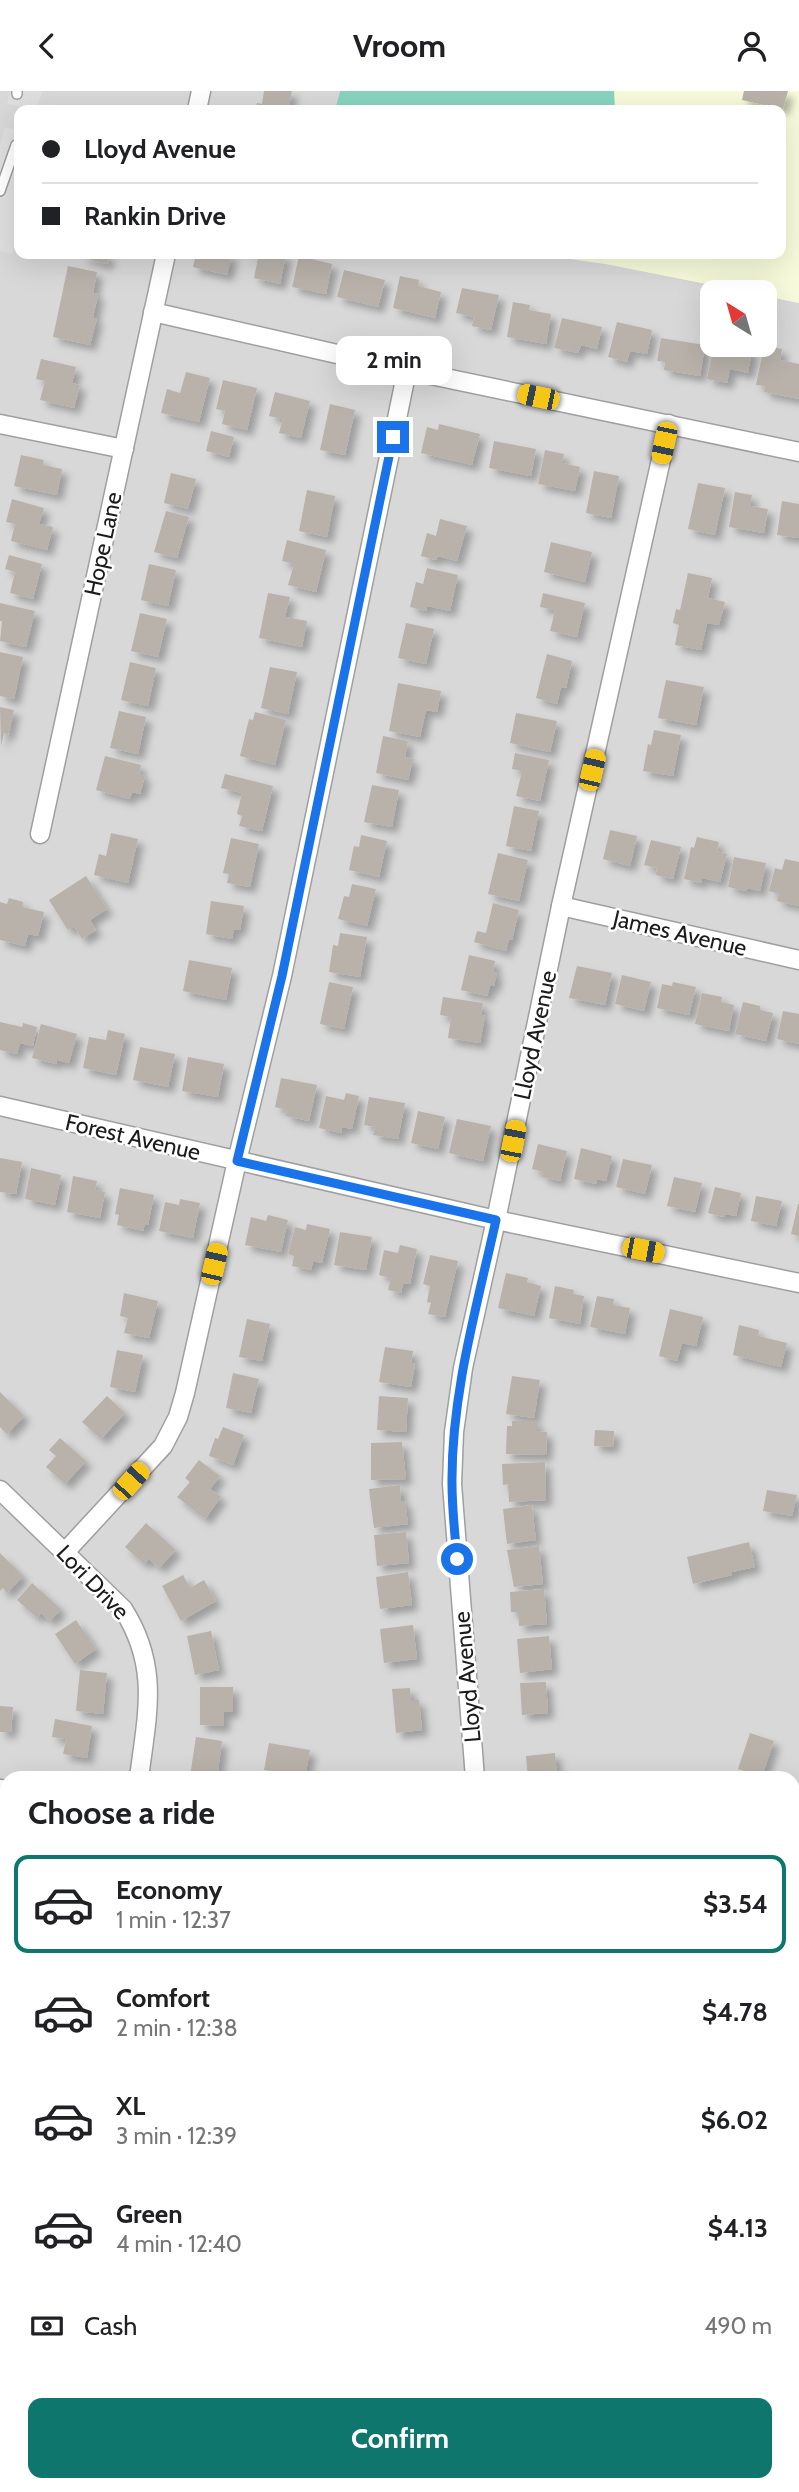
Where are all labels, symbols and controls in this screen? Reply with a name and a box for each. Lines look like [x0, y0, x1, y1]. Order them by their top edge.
text: Vroom [353, 26, 446, 65]
icon: back [28, 27, 66, 65]
icon: person [733, 27, 771, 65]
text: Lloyd Avenue [84, 133, 236, 165]
text: Rankin Drive [84, 200, 226, 232]
north arrow [700, 280, 777, 357]
map controls [700, 280, 777, 357]
callout: 2 min [335, 335, 451, 385]
text: 2 min [366, 346, 422, 374]
car [516, 382, 561, 412]
car [650, 420, 679, 466]
route end [377, 421, 409, 453]
street label: Hope Lane [78, 489, 128, 599]
car [578, 747, 607, 793]
street label: James Avenue [609, 904, 750, 962]
street label: Lloyd Avenue [508, 968, 562, 1102]
street label: Forest Avenue [63, 1108, 203, 1166]
car [499, 1118, 528, 1164]
car [621, 1236, 666, 1264]
car [200, 1241, 229, 1287]
car [110, 1458, 153, 1504]
street label: Lori Drive [51, 1539, 135, 1625]
route start [441, 1543, 473, 1575]
street label: Lloyd Avenue [447, 1610, 487, 1744]
text: Choose a ride [28, 1793, 215, 1832]
icon: car [32, 1873, 95, 1936]
text: Economy [116, 1874, 222, 1906]
text: $3.54 [703, 1888, 768, 1920]
text: 1 min · 12:37 [116, 1906, 231, 1934]
icon: car [32, 1981, 95, 2044]
text: Comfort [116, 1982, 210, 2014]
text: $4.78 [702, 1996, 768, 2028]
text: 2 min · 12:38 [116, 2014, 238, 2042]
icon: car [32, 2089, 95, 2152]
text: XL [116, 2090, 145, 2122]
text: $6.02 [701, 2104, 768, 2136]
text: 3 min · 12:39 [116, 2122, 237, 2150]
icon: car [32, 2197, 95, 2260]
text: Green [116, 2198, 183, 2230]
text: $4.13 [708, 2212, 768, 2244]
text: 4 min · 12:40 [116, 2230, 242, 2258]
icon: cash [28, 2307, 66, 2345]
text: Cash [84, 2310, 137, 2342]
text: 490 m [704, 2312, 772, 2340]
button: Confirm [28, 2398, 772, 2478]

